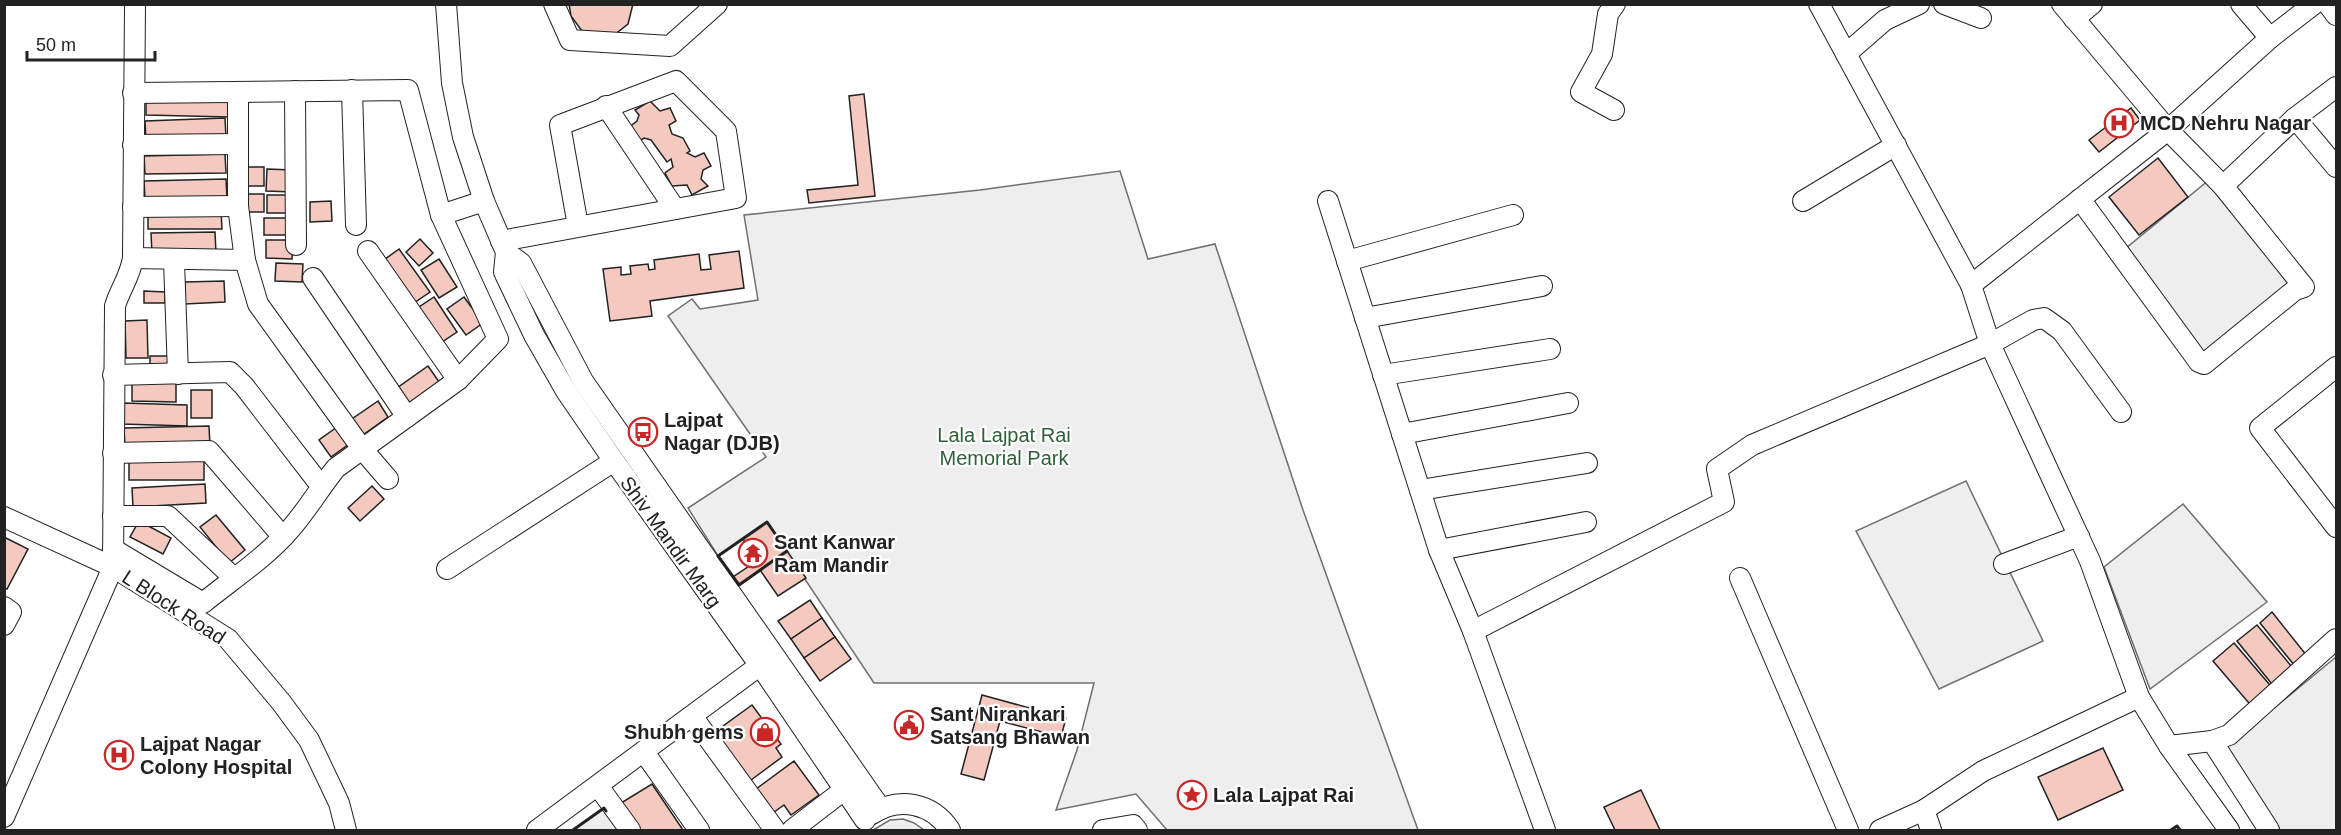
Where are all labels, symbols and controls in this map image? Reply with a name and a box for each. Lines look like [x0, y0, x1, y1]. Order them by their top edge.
scale bar [27, 24, 154, 62]
text: 50 m [36, 35, 76, 55]
hospital icon: MCD Nehru Nagar [2103, 107, 2135, 139]
place label: MCD Nehru Nagar [2140, 112, 2311, 134]
place label: Lajpat Nagar (DJB) [664, 409, 780, 454]
bus stop icon: Lajpat Nagar (DJB) [627, 416, 659, 448]
park label: Lala Lajpat Rai Memorial Park [937, 424, 1071, 469]
street label: Shiv Mandir Marg [616, 472, 726, 612]
place label: Sant Kanwar Ram Mandir [774, 531, 895, 576]
temple icon: Sant Kanwar Ram Mandir [737, 537, 769, 569]
street label: L Block Road [118, 566, 230, 648]
place label: Sant Nirankari Satsang Bhawan [930, 703, 1090, 748]
public building icon: Sant Nirankari Satsang Bhawan [893, 709, 925, 741]
shop icon: Shubh gems [749, 716, 781, 748]
place label: Shubh gems [624, 721, 744, 743]
place label: Lajpat Nagar Colony Hospital [140, 733, 292, 778]
hospital icon: Lajpat Nagar Colony Hospital [103, 739, 135, 771]
place icon: Lala Lajpat Rai [1176, 779, 1208, 811]
place label: Lala Lajpat Rai [1213, 784, 1354, 806]

